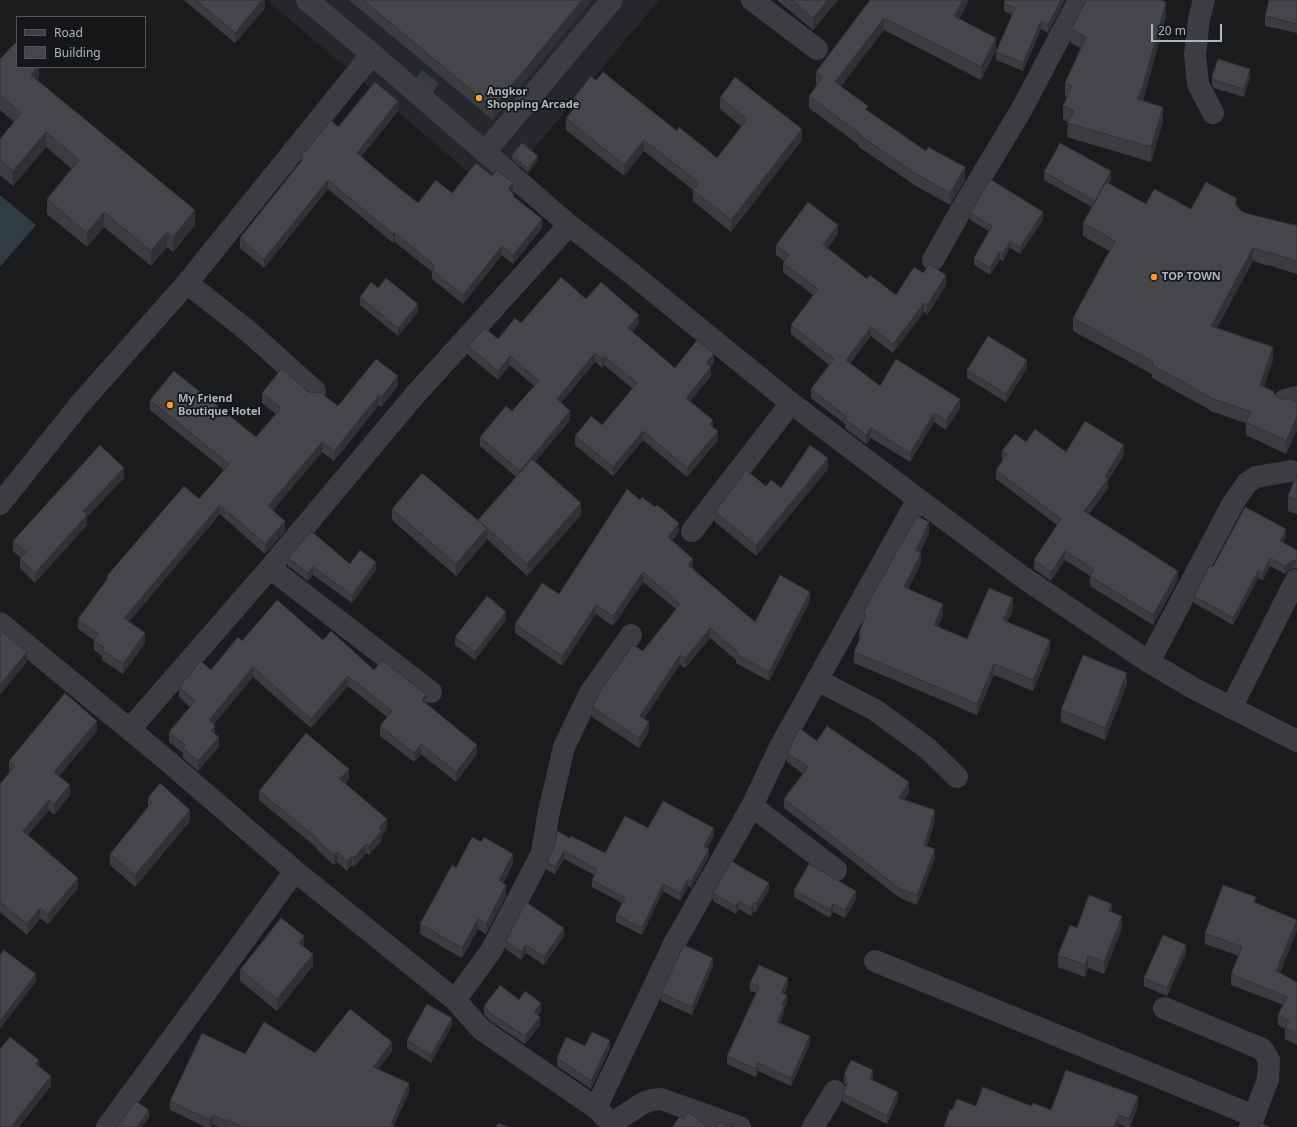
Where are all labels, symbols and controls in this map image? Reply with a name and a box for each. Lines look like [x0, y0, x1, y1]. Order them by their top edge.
legend [16, 16, 146, 68]
scale bar [1153, 16, 1224, 42]
text: 20 m [1158, 22, 1186, 39]
text: Road [54, 24, 83, 41]
text: Building [54, 44, 101, 61]
place label: Angkor Shopping Arcade [487, 85, 579, 111]
marker: Angkor Shopping Arcade [474, 93, 484, 103]
place label: TOP TOWN [1162, 270, 1221, 284]
marker: TOP TOWN [1149, 272, 1159, 282]
place label: My Friend Boutique Hotel [178, 392, 261, 418]
marker: My Friend Boutique Hotel [165, 400, 175, 410]

